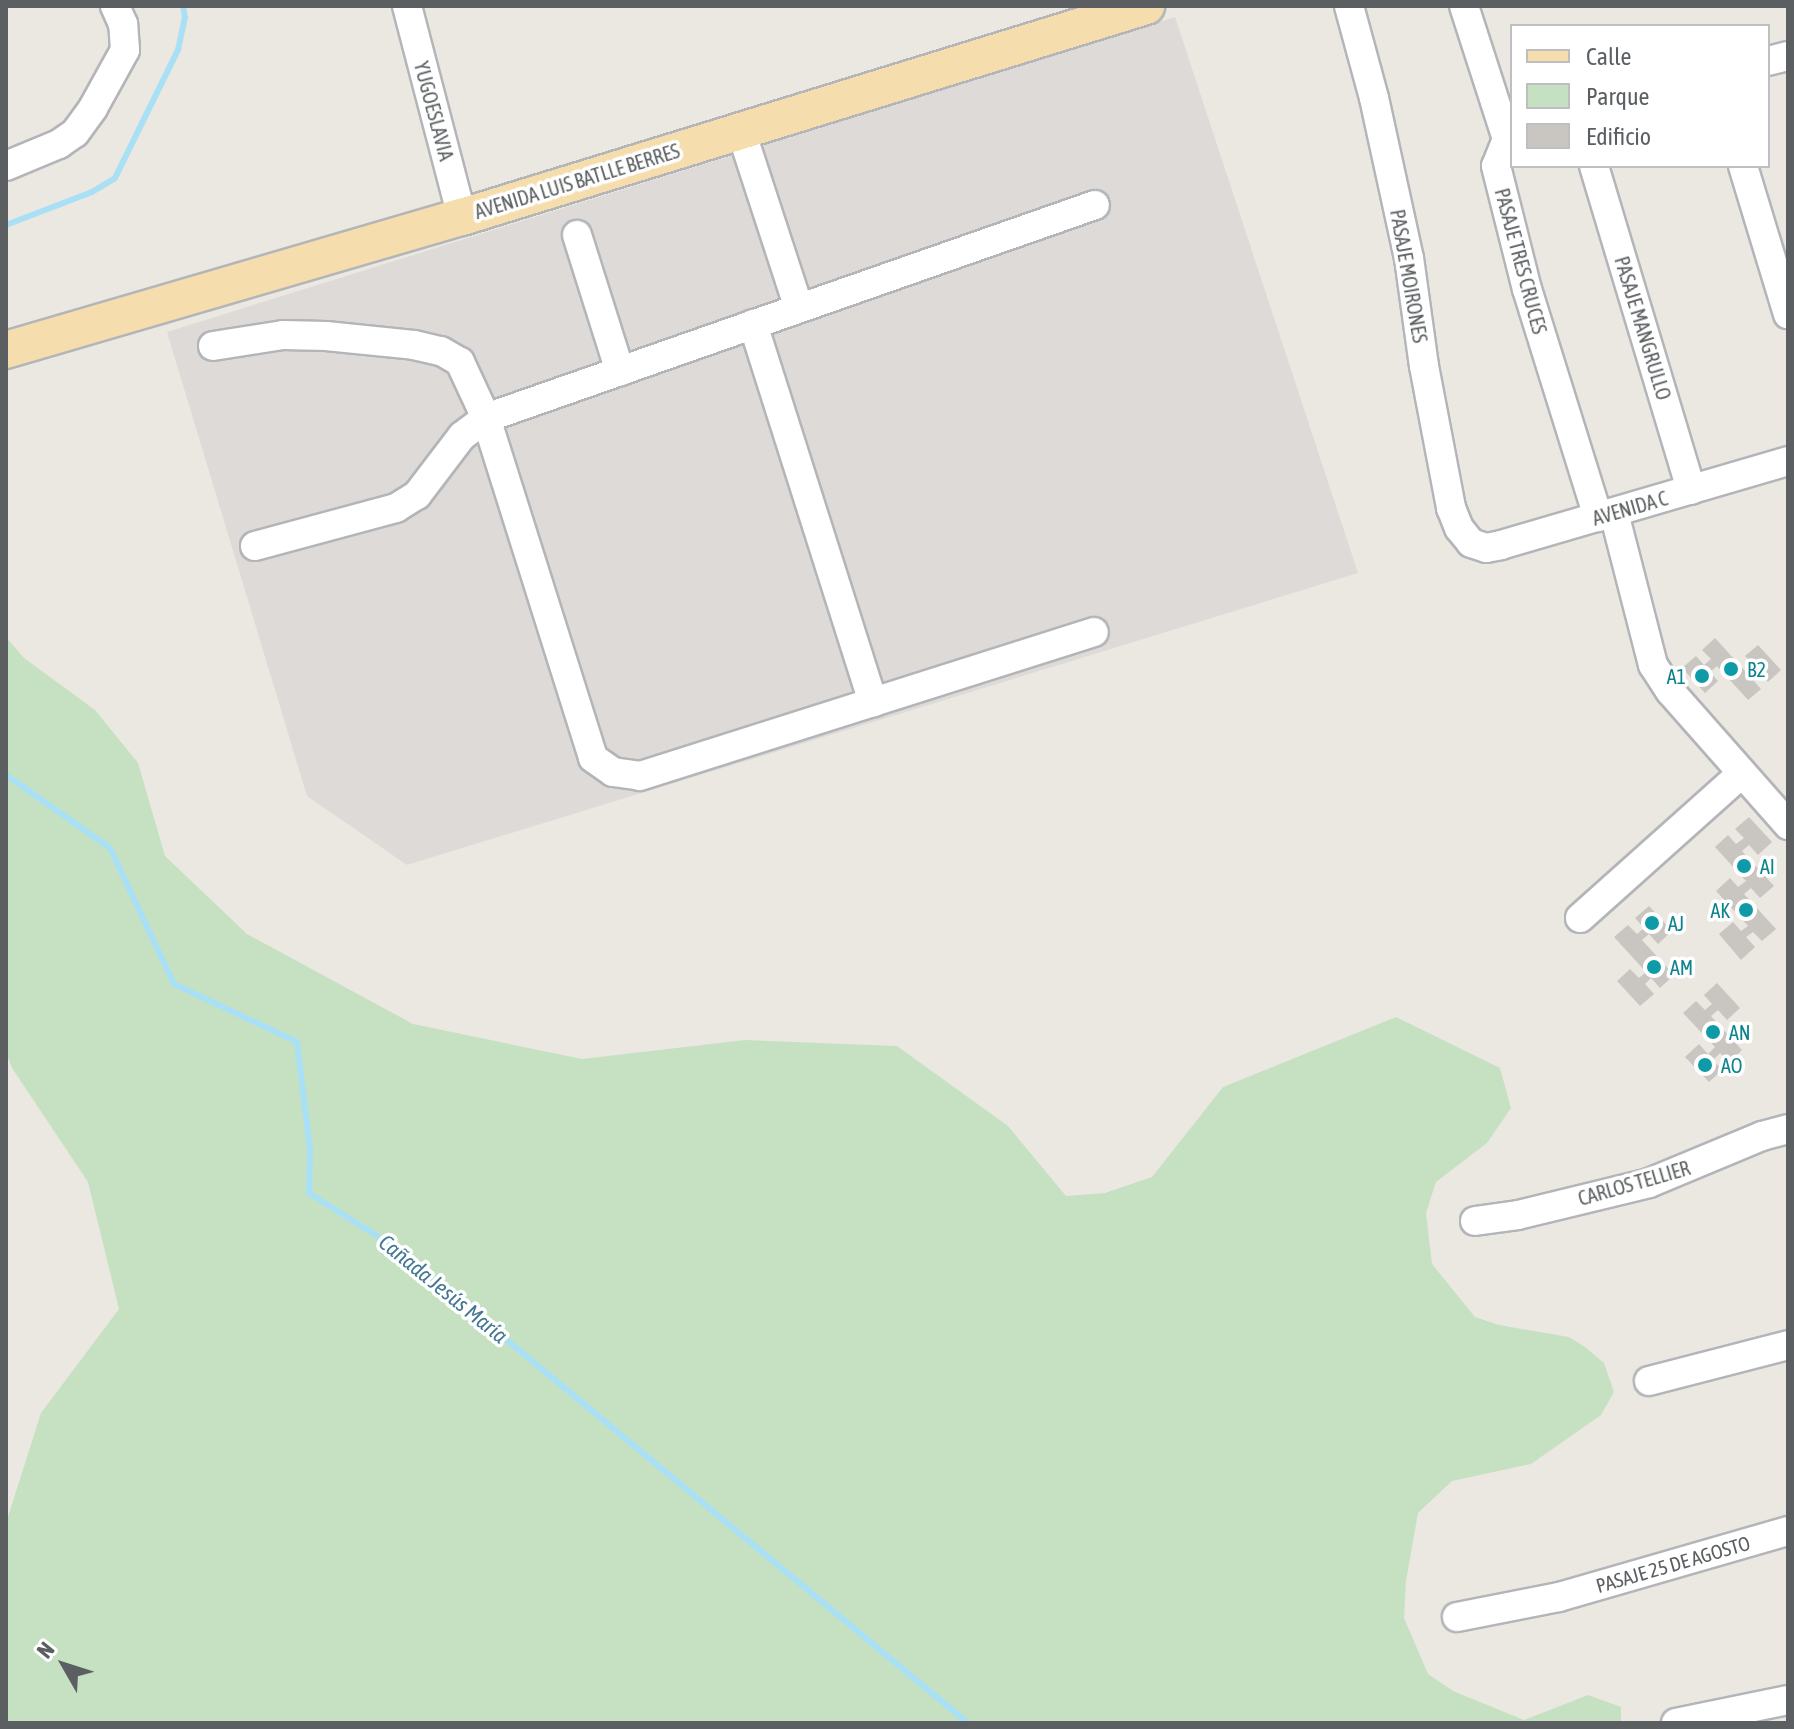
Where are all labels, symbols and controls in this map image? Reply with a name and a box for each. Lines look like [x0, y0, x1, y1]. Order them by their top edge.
legend [1510, 24, 1770, 168]
text: Calle [1586, 43, 1631, 70]
street label: YUGOESLAVIA [409, 59, 459, 163]
text: Parque [1586, 83, 1649, 110]
text: Edificio [1586, 123, 1651, 150]
street label: AVENIDA LUIS BATLLE BERRES [472, 138, 682, 224]
street label: PASAJE TRES CRUCES [1490, 186, 1552, 336]
street label: PASAJE MOIRONES [1385, 207, 1433, 345]
street label: PASAJE MANGRULLO [1610, 253, 1676, 403]
street label: AVENIDA C [1590, 486, 1670, 530]
place label: B2 [1747, 657, 1766, 681]
marker: B2 [1722, 660, 1740, 678]
place label: A1 [1667, 664, 1686, 688]
marker: A1 [1693, 667, 1711, 685]
place label: AI [1760, 854, 1775, 878]
marker: AI [1735, 857, 1753, 875]
place label: AK [1710, 898, 1730, 922]
marker: AK [1737, 901, 1755, 919]
place label: AJ [1668, 911, 1684, 935]
marker: AJ [1643, 914, 1661, 932]
place label: AM [1670, 955, 1693, 979]
marker: AM [1645, 958, 1663, 976]
place label: AN [1729, 1020, 1751, 1044]
marker: AN [1704, 1023, 1722, 1041]
place label: AO [1721, 1053, 1742, 1077]
marker: AO [1696, 1056, 1714, 1074]
street label: CARLOS TELLIER [1575, 1156, 1693, 1210]
water label: Cañada Jesús María [373, 1229, 513, 1349]
street label: PASAJE 25 DE AGOSTO [1593, 1531, 1753, 1597]
north arrow [24, 1625, 104, 1705]
text: N [31, 1637, 60, 1663]

